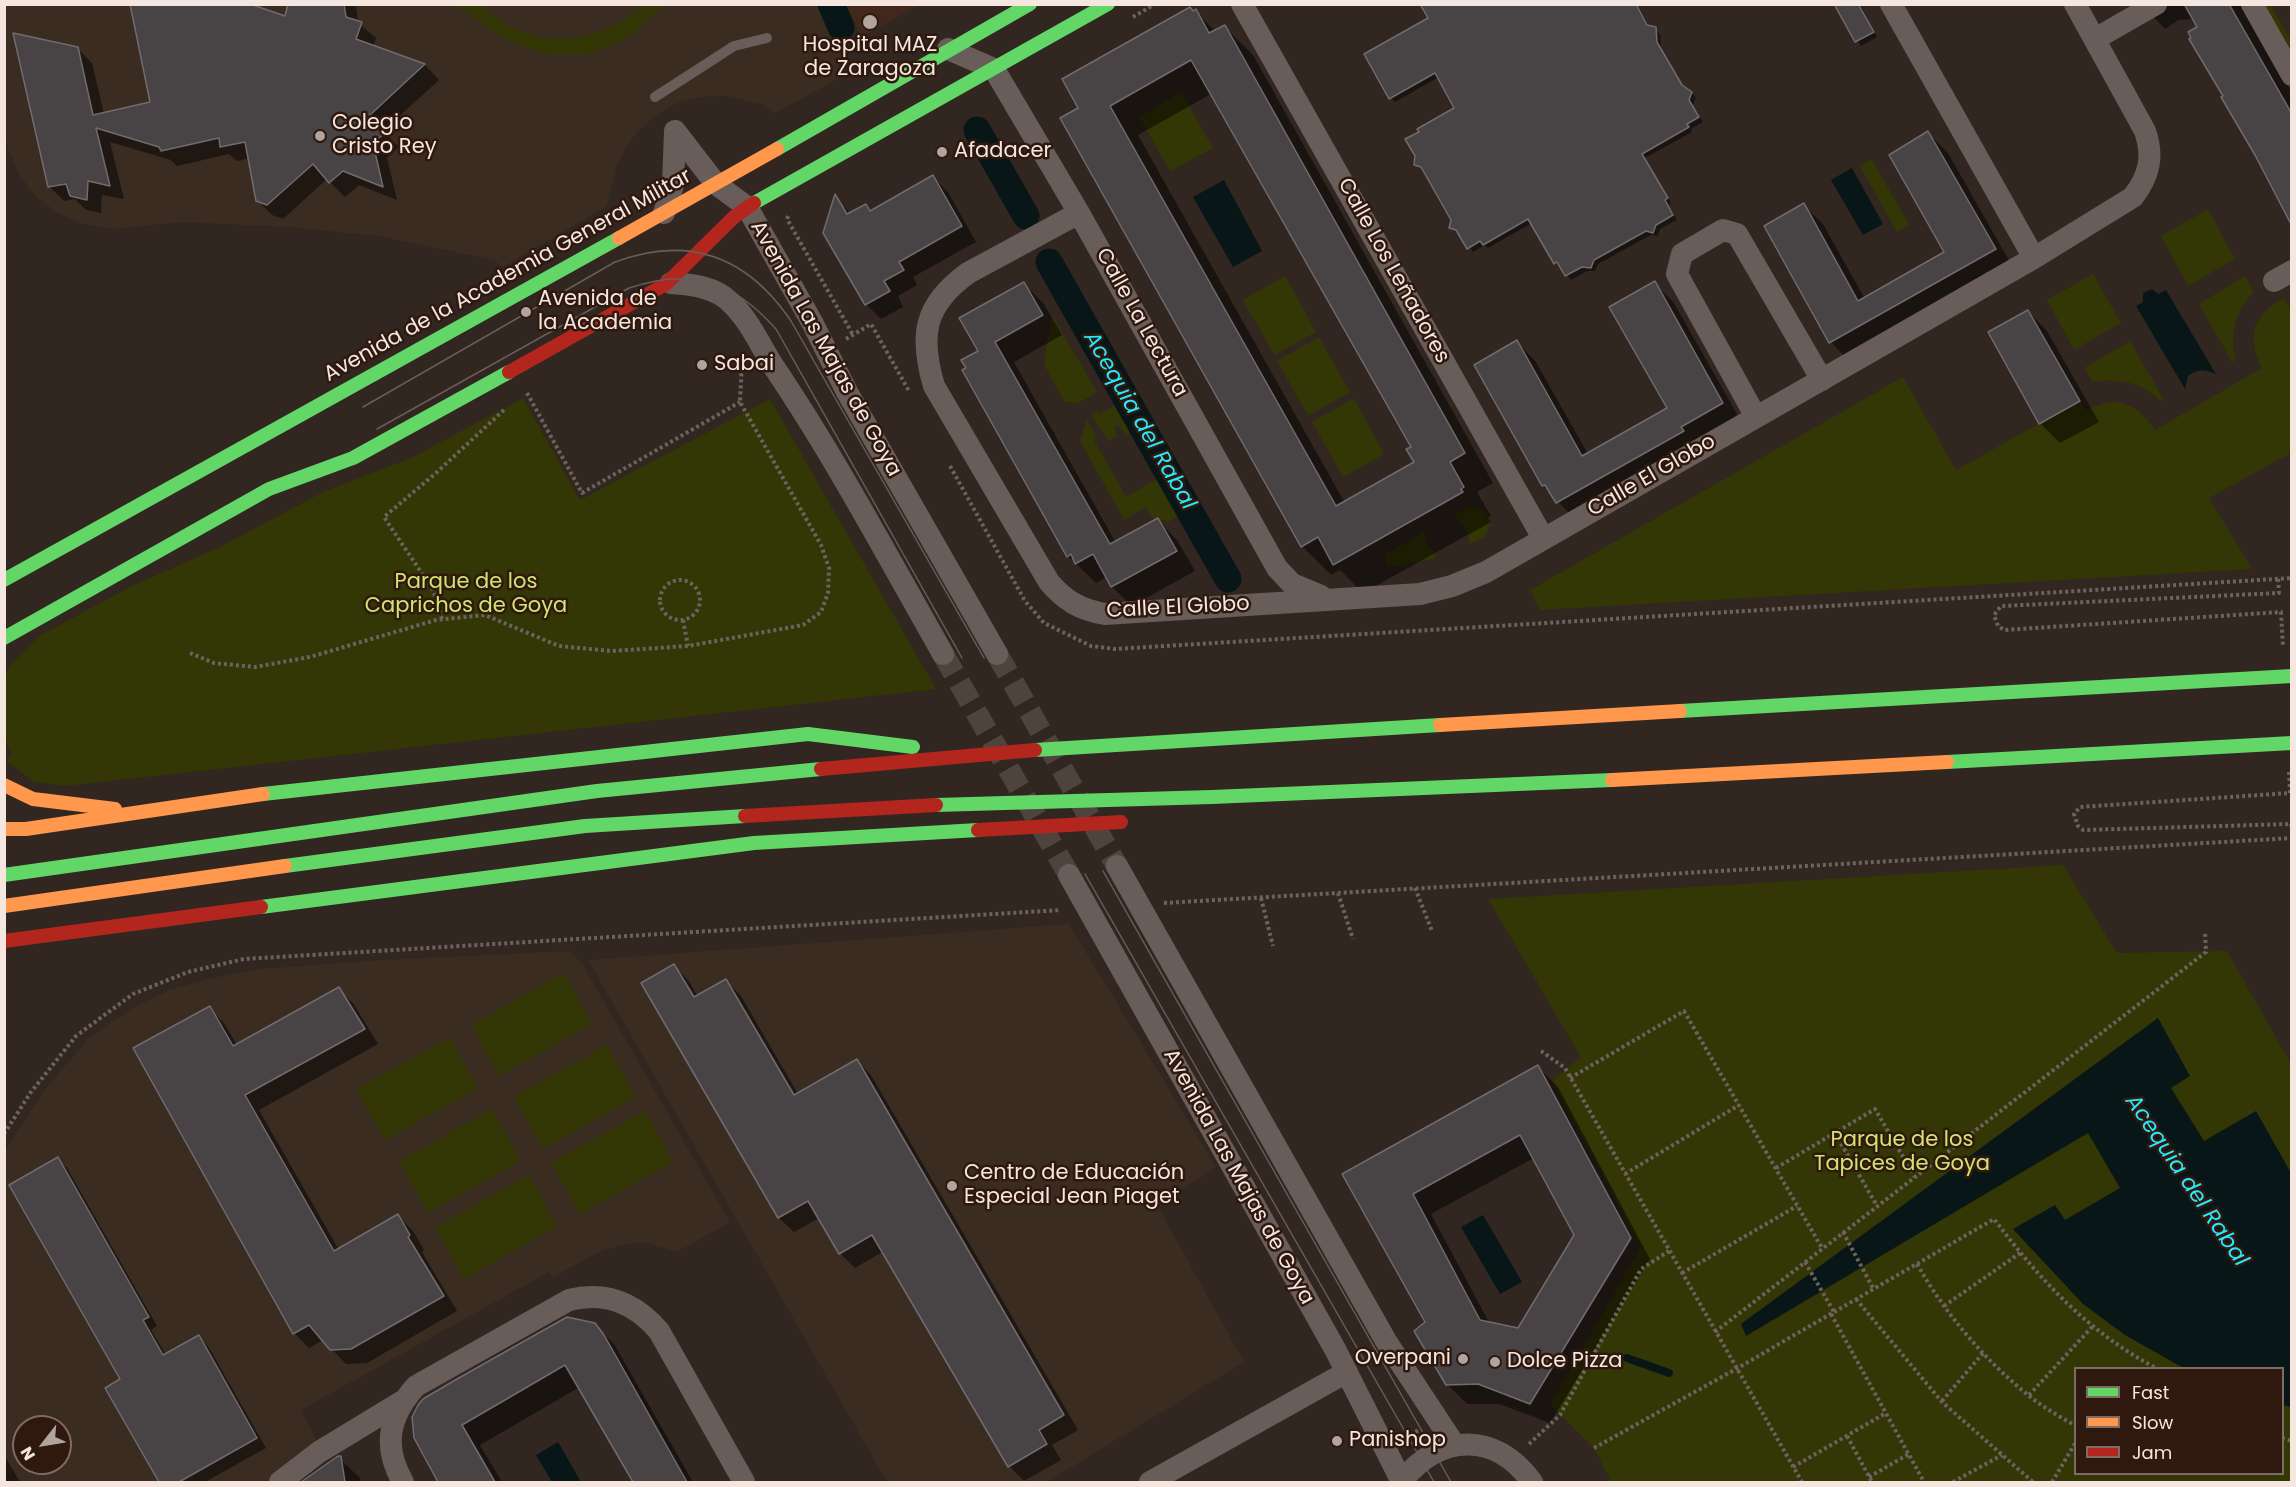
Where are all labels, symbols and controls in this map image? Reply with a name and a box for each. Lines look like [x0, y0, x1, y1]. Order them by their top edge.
marker: Hospital MAZ de Zaragoza [861, 13, 879, 31]
place label: Hospital MAZ de Zaragoza [803, 33, 937, 83]
place label: Colegio Cristo Rey [332, 111, 436, 161]
marker: Colegio Cristo Rey [313, 129, 327, 143]
place label: Afadacer [954, 139, 1051, 165]
marker: Afadacer [935, 145, 949, 159]
street label: Avenida de la Academia General Militar [320, 164, 696, 388]
street label: Calle Los Leñadores [1332, 174, 1454, 368]
street label: Avenida Las Majas de Goya [744, 217, 906, 481]
street label: Calle La Lectura [1090, 244, 1192, 402]
place label: Avenida de la Academia [538, 287, 672, 337]
marker: Avenida de la Academia [519, 305, 533, 319]
water label: Acequia del Rabal [1077, 327, 1201, 515]
place label: Sabai [714, 352, 774, 378]
marker: Sabai [695, 358, 709, 372]
street label: Calle El Globo [1584, 429, 1720, 523]
park label: Parque de los Caprichos de Goya [365, 570, 567, 620]
street label: Calle El Globo [1106, 592, 1250, 624]
street label: Avenida Las Majas de Goya [1157, 1045, 1319, 1309]
water label: Acequia del Rabal [2119, 1090, 2253, 1272]
park label: Parque de los Tapices de Goya [1814, 1128, 1990, 1178]
place label: Centro de Educación Especial Jean Piaget [964, 1161, 1184, 1211]
marker: Centro de Educación Especial Jean Piaget [945, 1179, 959, 1193]
place label: Overpani [1355, 1346, 1451, 1372]
place label: Dolce Pizza [1507, 1349, 1622, 1375]
marker: Overpani [1456, 1352, 1470, 1366]
marker: Dolce Pizza [1488, 1355, 1502, 1369]
legend [2074, 1367, 2284, 1475]
text: Fast [2132, 1380, 2169, 1405]
text: Slow [2132, 1410, 2173, 1435]
north arrow [12, 1415, 72, 1475]
place label: Panishop [1349, 1428, 1446, 1454]
marker: Panishop [1330, 1434, 1344, 1448]
text: Jam [2132, 1440, 2172, 1465]
text: N [15, 1442, 41, 1465]

